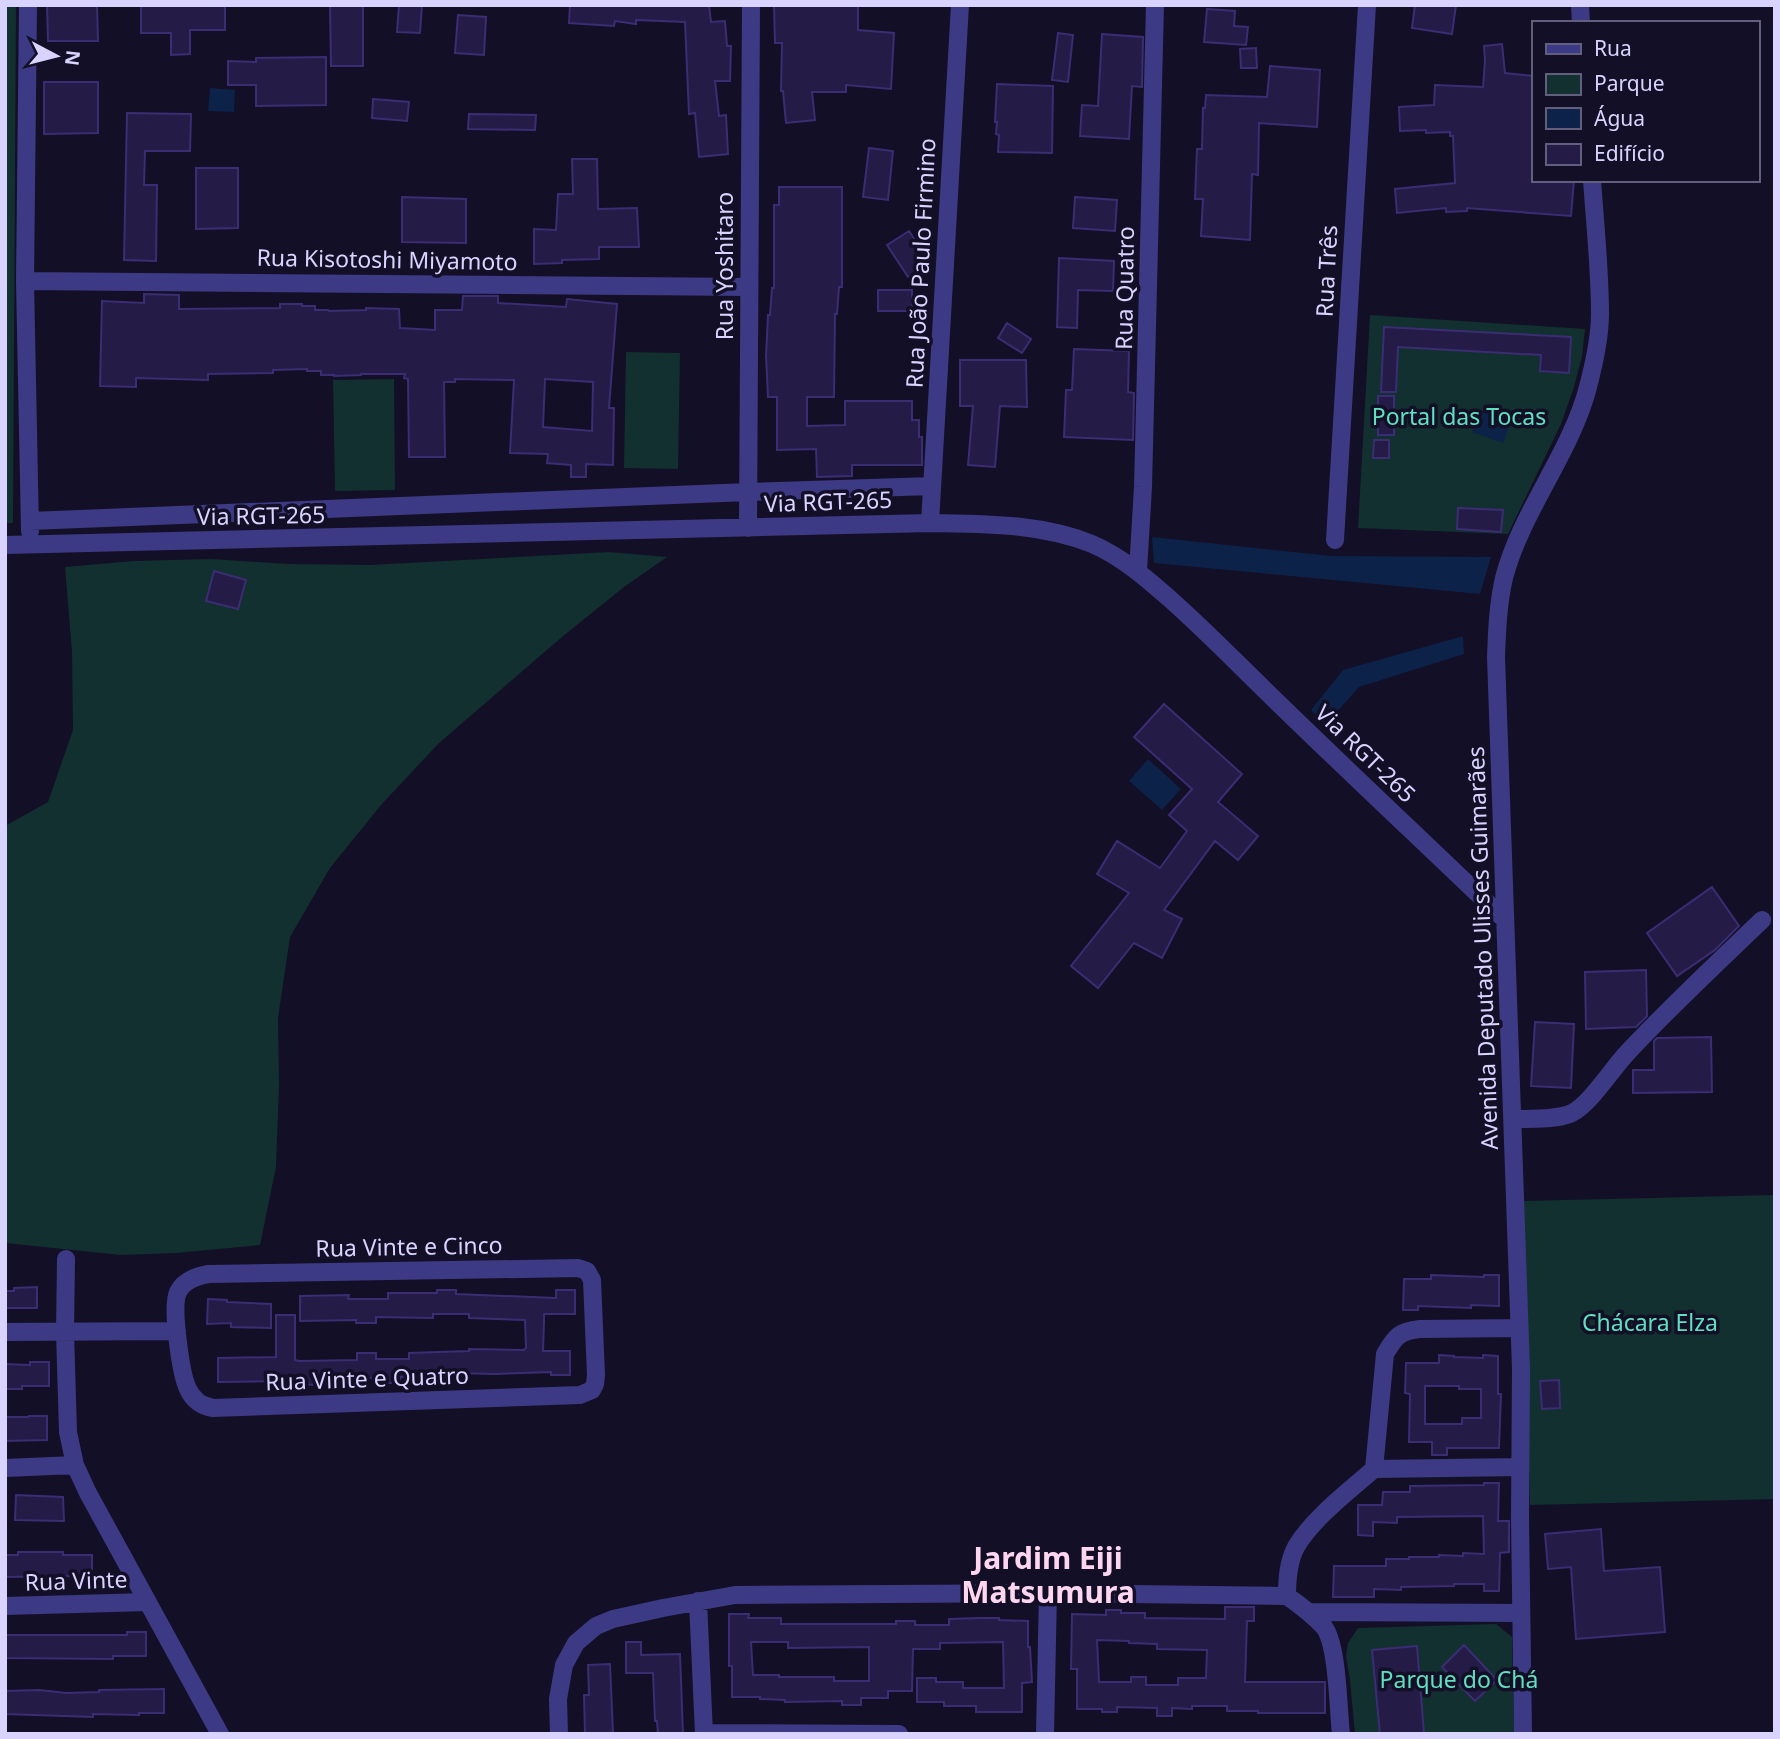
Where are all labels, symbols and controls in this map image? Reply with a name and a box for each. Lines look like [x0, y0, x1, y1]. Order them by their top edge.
north arrow [21, 21, 91, 91]
legend [1532, 21, 1759, 182]
text: Rua [1594, 34, 1632, 62]
text: N [59, 49, 87, 67]
text: Parque [1594, 69, 1664, 97]
text: Água [1594, 104, 1645, 132]
street label: Rua João Paulo Firmino [897, 137, 943, 389]
text: Edifício [1594, 139, 1665, 167]
street label: Rua Yoshitaro [708, 192, 740, 340]
street label: Rua Três [1308, 224, 1344, 318]
street label: Rua Quatro [1107, 226, 1141, 350]
street label: Rua Kisotoshi Miyamoto [256, 241, 518, 277]
park label: Portal das Tocas [1372, 400, 1546, 432]
street label: Via RGT-265 [763, 483, 893, 519]
street label: Via RGT-265 [197, 498, 325, 532]
street label: Via RGT-265 [1309, 697, 1423, 809]
street label: Avenida Deputado Ulisses Guimarães [1459, 746, 1505, 1150]
street label: Rua Vinte e Cinco [315, 1228, 503, 1264]
park label: Chácara Elza [1582, 1306, 1718, 1338]
street label: Rua Vinte e Quatro [265, 1358, 469, 1398]
district label: Jardim Eiji Matsumura [961, 1537, 1135, 1612]
street label: Rua Vinte [24, 1562, 128, 1598]
park label: Parque do Chá [1380, 1663, 1538, 1695]

